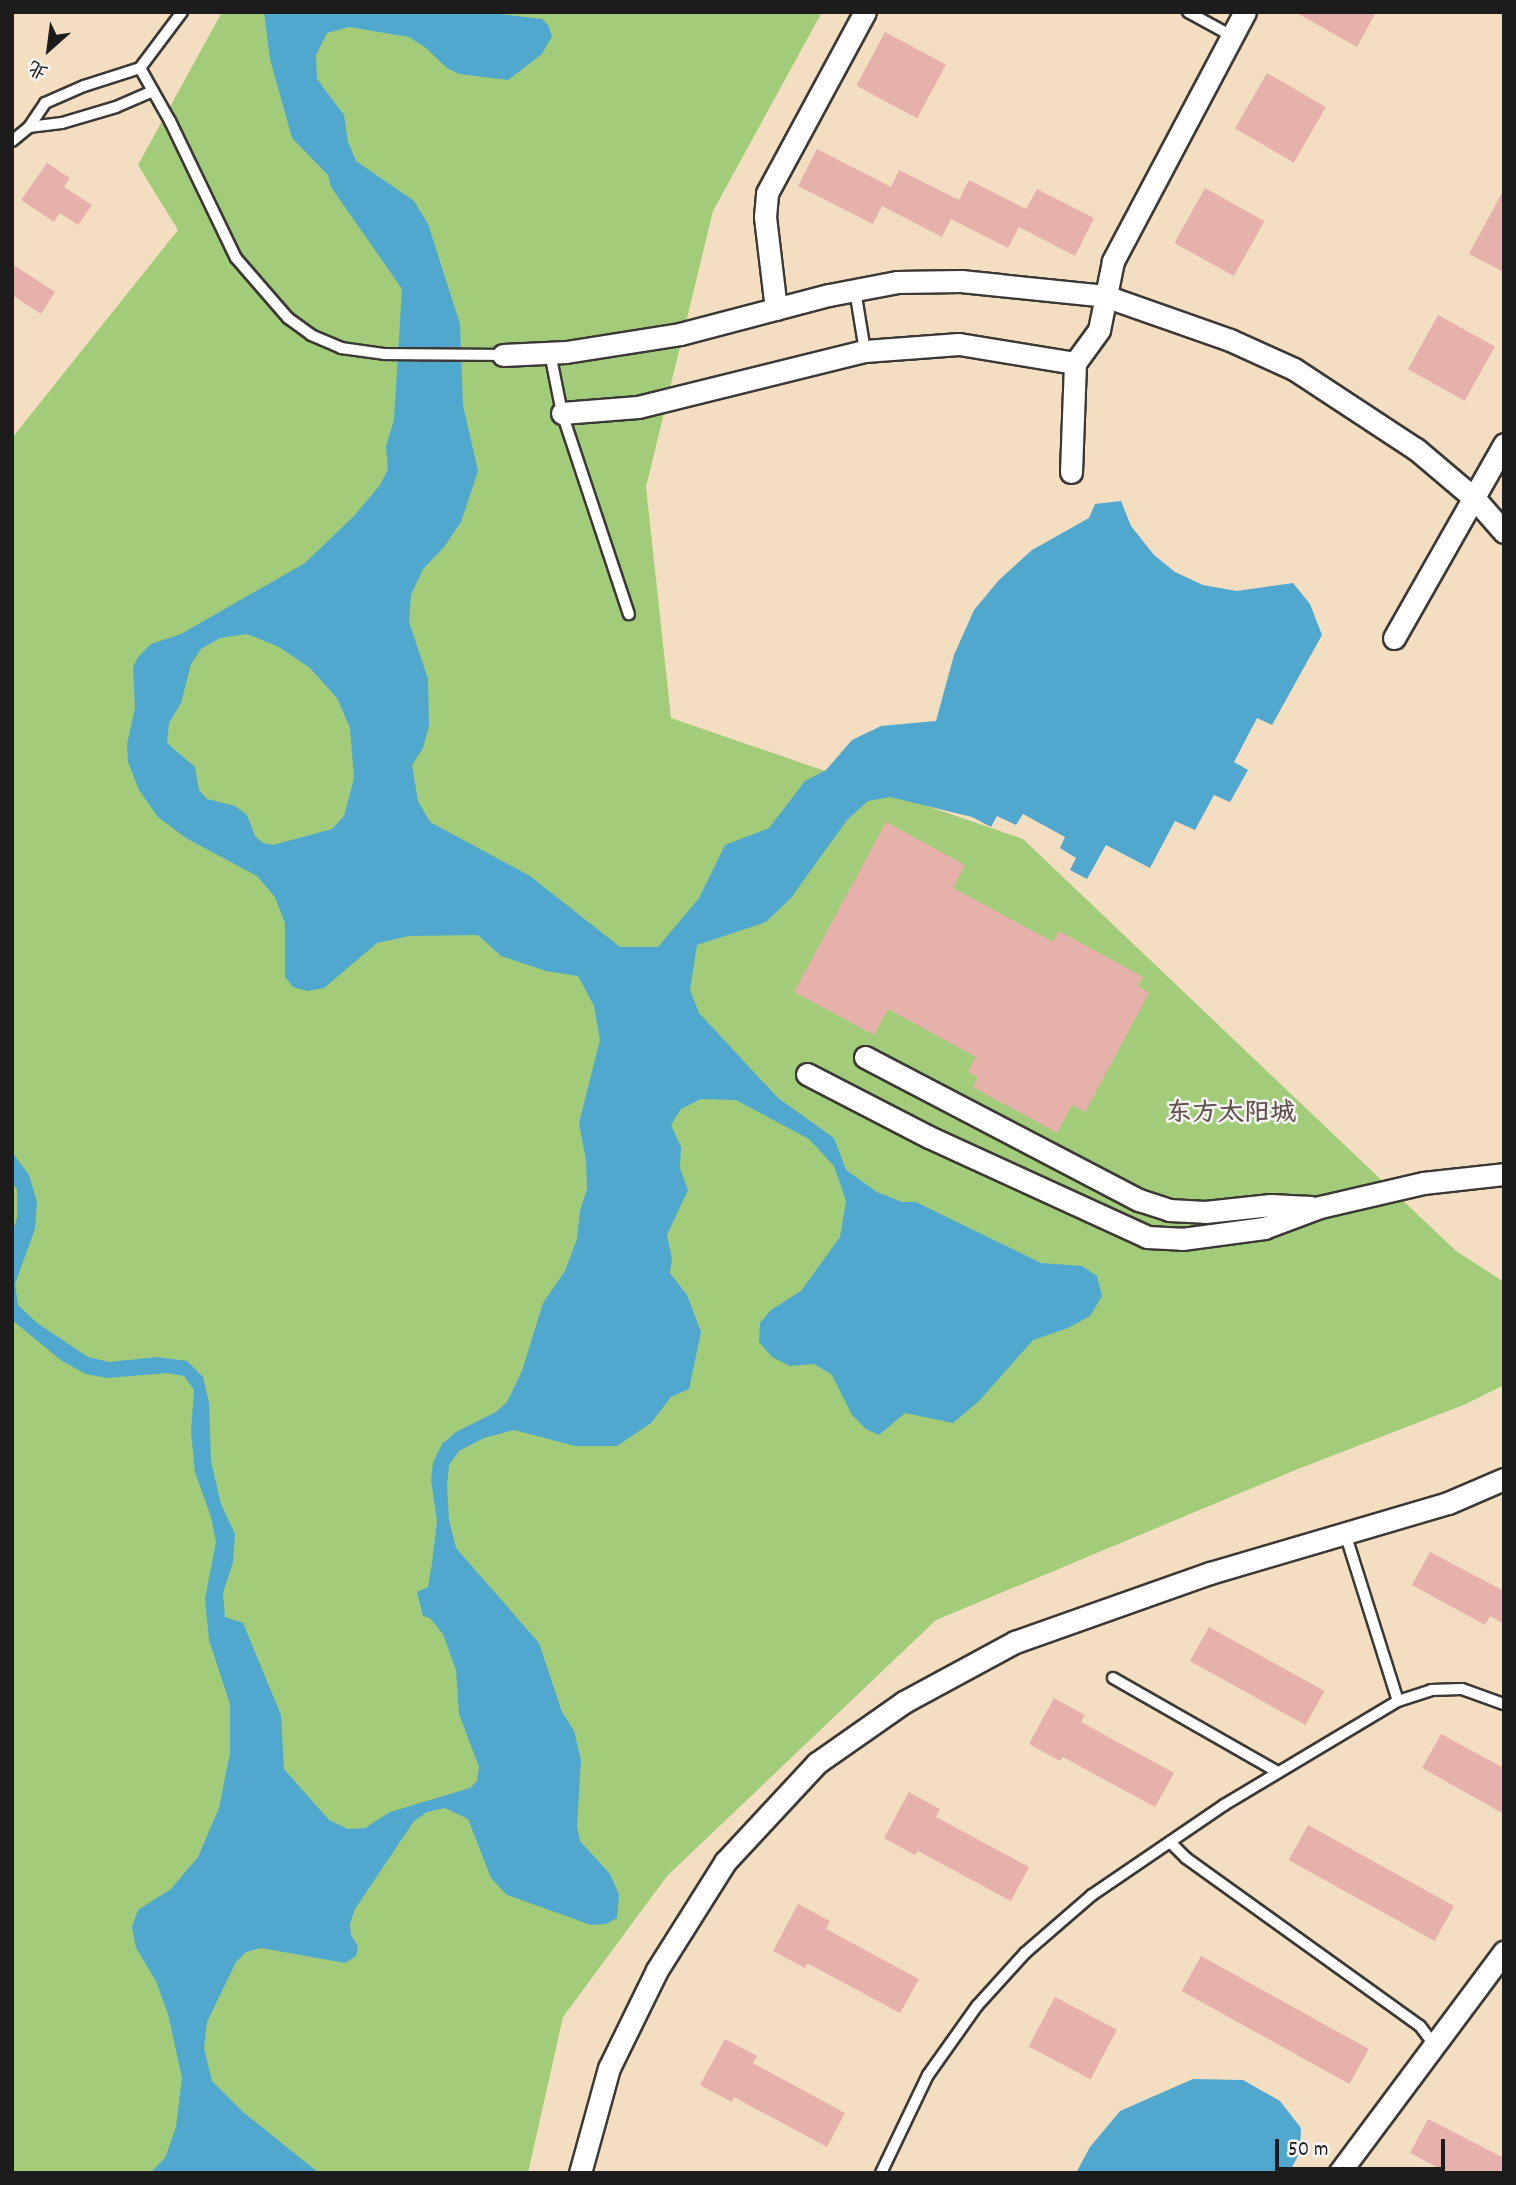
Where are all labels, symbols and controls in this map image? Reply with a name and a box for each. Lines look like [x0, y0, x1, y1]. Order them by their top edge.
north arrow [14, 14, 84, 84]
text: 北 [24, 52, 54, 84]
district label: 东方太阳城 [1166, 1099, 1296, 1131]
scale bar [1278, 2126, 1448, 2170]
text: 50 m [1288, 2136, 1328, 2166]

